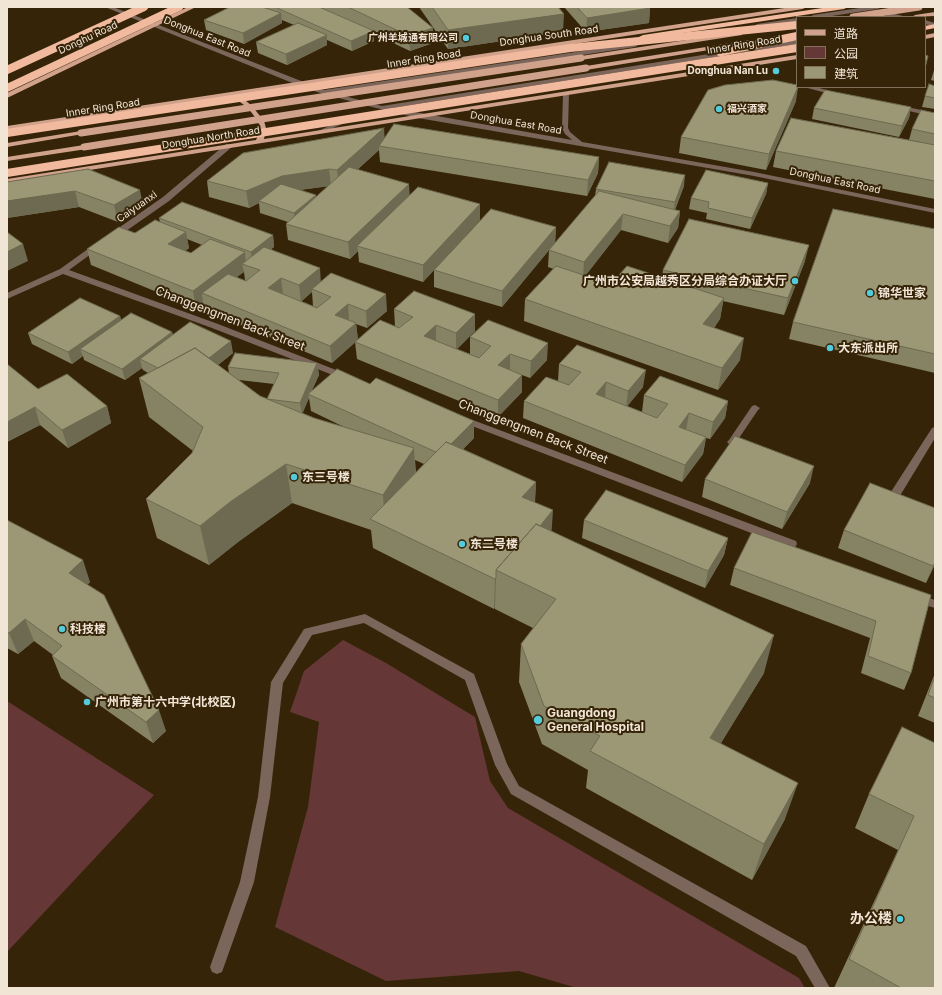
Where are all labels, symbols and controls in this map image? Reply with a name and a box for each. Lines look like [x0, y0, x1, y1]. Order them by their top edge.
street label: Donghua East Road [162, 14, 252, 60]
legend [796, 16, 926, 88]
street label: Donghu Road [56, 19, 120, 57]
street label: Donghua South Road [499, 23, 599, 49]
text: 道路 [834, 26, 858, 41]
place label: 广州羊城通有限公司 [368, 32, 458, 44]
marker: 广州羊城通有限公司 [461, 33, 471, 43]
street label: Inner Ring Road [706, 33, 782, 57]
text: 公园 [834, 46, 858, 61]
street label: Inner Ring Road [386, 47, 462, 71]
place label: Donghua Nan Lu [688, 65, 768, 77]
marker: Donghua Nan Lu [771, 66, 781, 76]
text: 建筑 [834, 66, 858, 81]
street label: Inner Ring Road [65, 96, 141, 120]
place label: 福兴酒家 [727, 103, 767, 115]
marker: 福兴酒家 [714, 104, 724, 114]
street label: Donghua East Road [469, 109, 563, 137]
street label: Donghua North Road [161, 124, 261, 152]
street label: Donghua East Road [788, 166, 882, 196]
street label: Caiyuanxi [115, 189, 159, 225]
place label: 广州市公安局越秀区分局综合办证大厅 [583, 274, 787, 288]
marker: 广州市公安局越秀区分局综合办证大厅 [790, 276, 800, 286]
street label: Changgengmen Back Street [153, 284, 307, 354]
place label: 锦华世家 [878, 286, 926, 300]
marker: 锦华世家 [865, 288, 875, 298]
place label: 大东派出所 [838, 341, 898, 355]
marker: 大东派出所 [825, 343, 835, 353]
street label: Changgengmen Back Street [456, 397, 610, 467]
place label: 东三号楼 [302, 470, 350, 484]
marker: 东三号楼 [289, 472, 299, 482]
place label: 东二号楼 [470, 537, 518, 551]
marker: 东二号楼 [457, 539, 467, 549]
place label: 科技楼 [70, 622, 106, 636]
marker: 科技楼 [57, 624, 67, 634]
place label: 广州市第十六中学(北校区) [95, 695, 236, 709]
marker: 广州市第十六中学(北校区) [82, 697, 92, 707]
place label: Guangdong General Hospital [547, 706, 644, 734]
marker: Guangdong General Hospital [532, 714, 544, 726]
place label: 办公楼 [850, 911, 892, 927]
marker: 办公楼 [895, 914, 905, 924]

